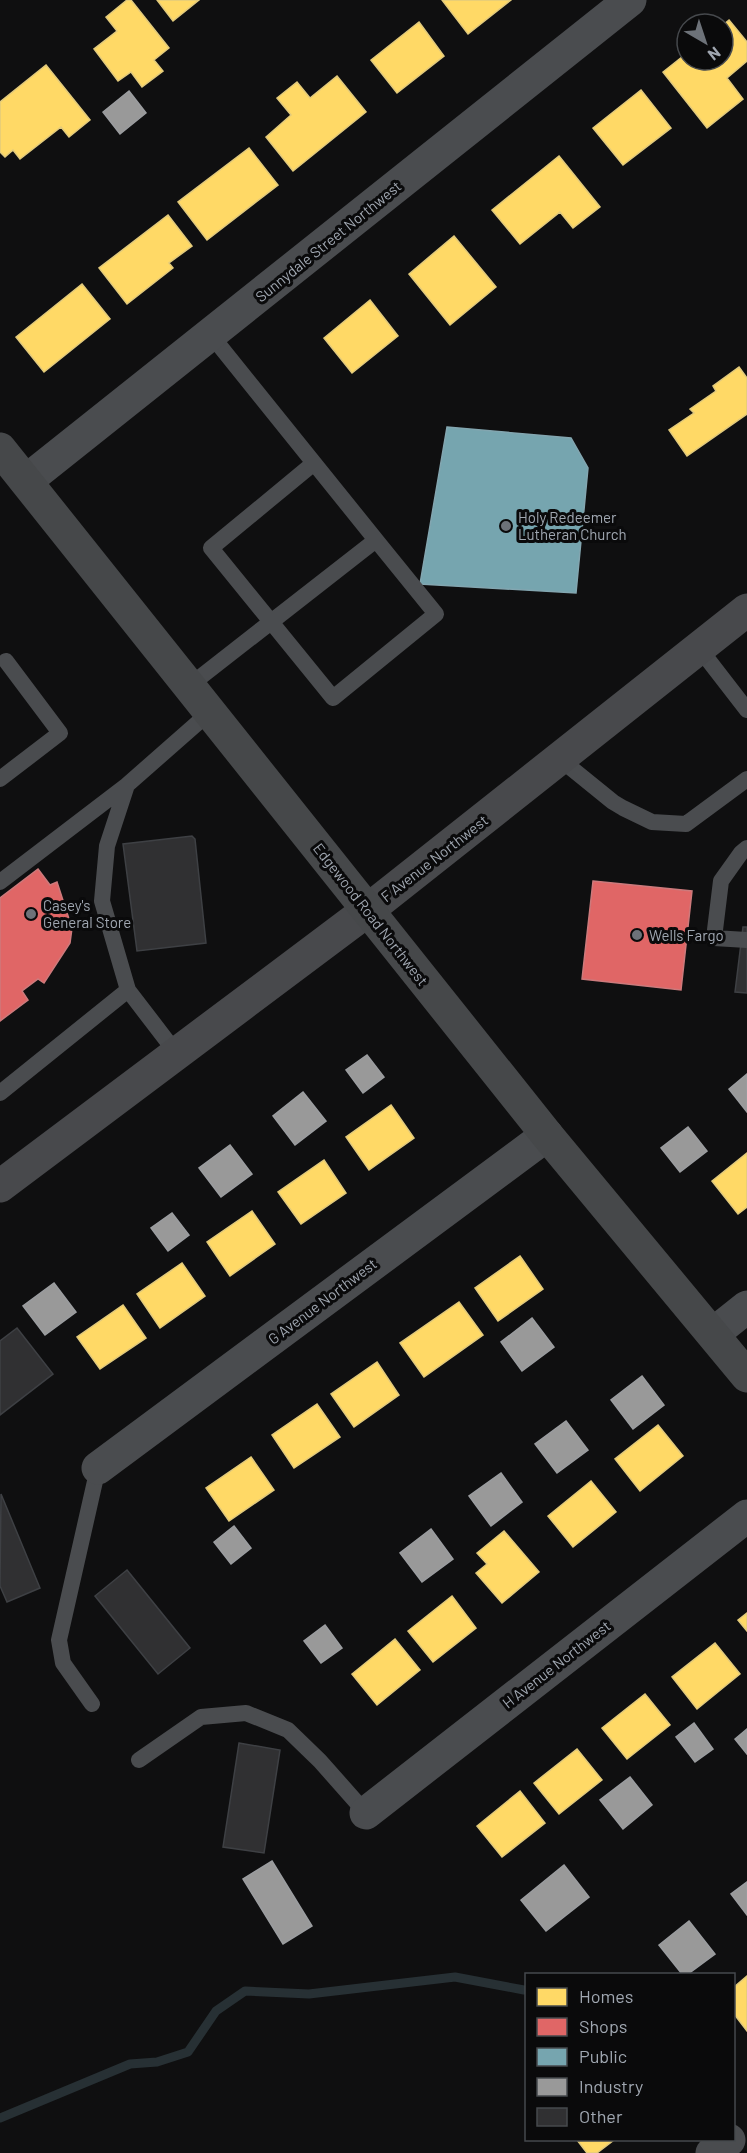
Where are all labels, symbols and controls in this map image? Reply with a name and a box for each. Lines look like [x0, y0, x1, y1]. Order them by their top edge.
north arrow [675, 12, 735, 72]
text: N [705, 43, 725, 65]
street label: Sunnydale Street Northwest [252, 177, 404, 305]
place label: Holy Redeemer Lutheran Church [518, 508, 627, 543]
marker: Holy Redeemer Lutheran Church [499, 519, 513, 533]
street label: F Avenue Northwest [377, 811, 491, 905]
street label: Edgewood Road Northwest [310, 839, 432, 989]
place label: Casey's General Store [43, 896, 131, 931]
marker: Casey's General Store [24, 907, 38, 921]
place label: Wells Fargo [649, 926, 724, 944]
marker: Wells Fargo [630, 928, 644, 942]
street label: G Avenue Northwest [264, 1254, 380, 1348]
street label: H Avenue Northwest [498, 1616, 614, 1712]
legend [525, 1973, 735, 2141]
text: Homes [579, 1985, 633, 2007]
text: Shops [579, 2015, 628, 2037]
text: Public [579, 2045, 627, 2067]
text: Industry [579, 2075, 643, 2097]
text: Other [579, 2105, 623, 2127]

